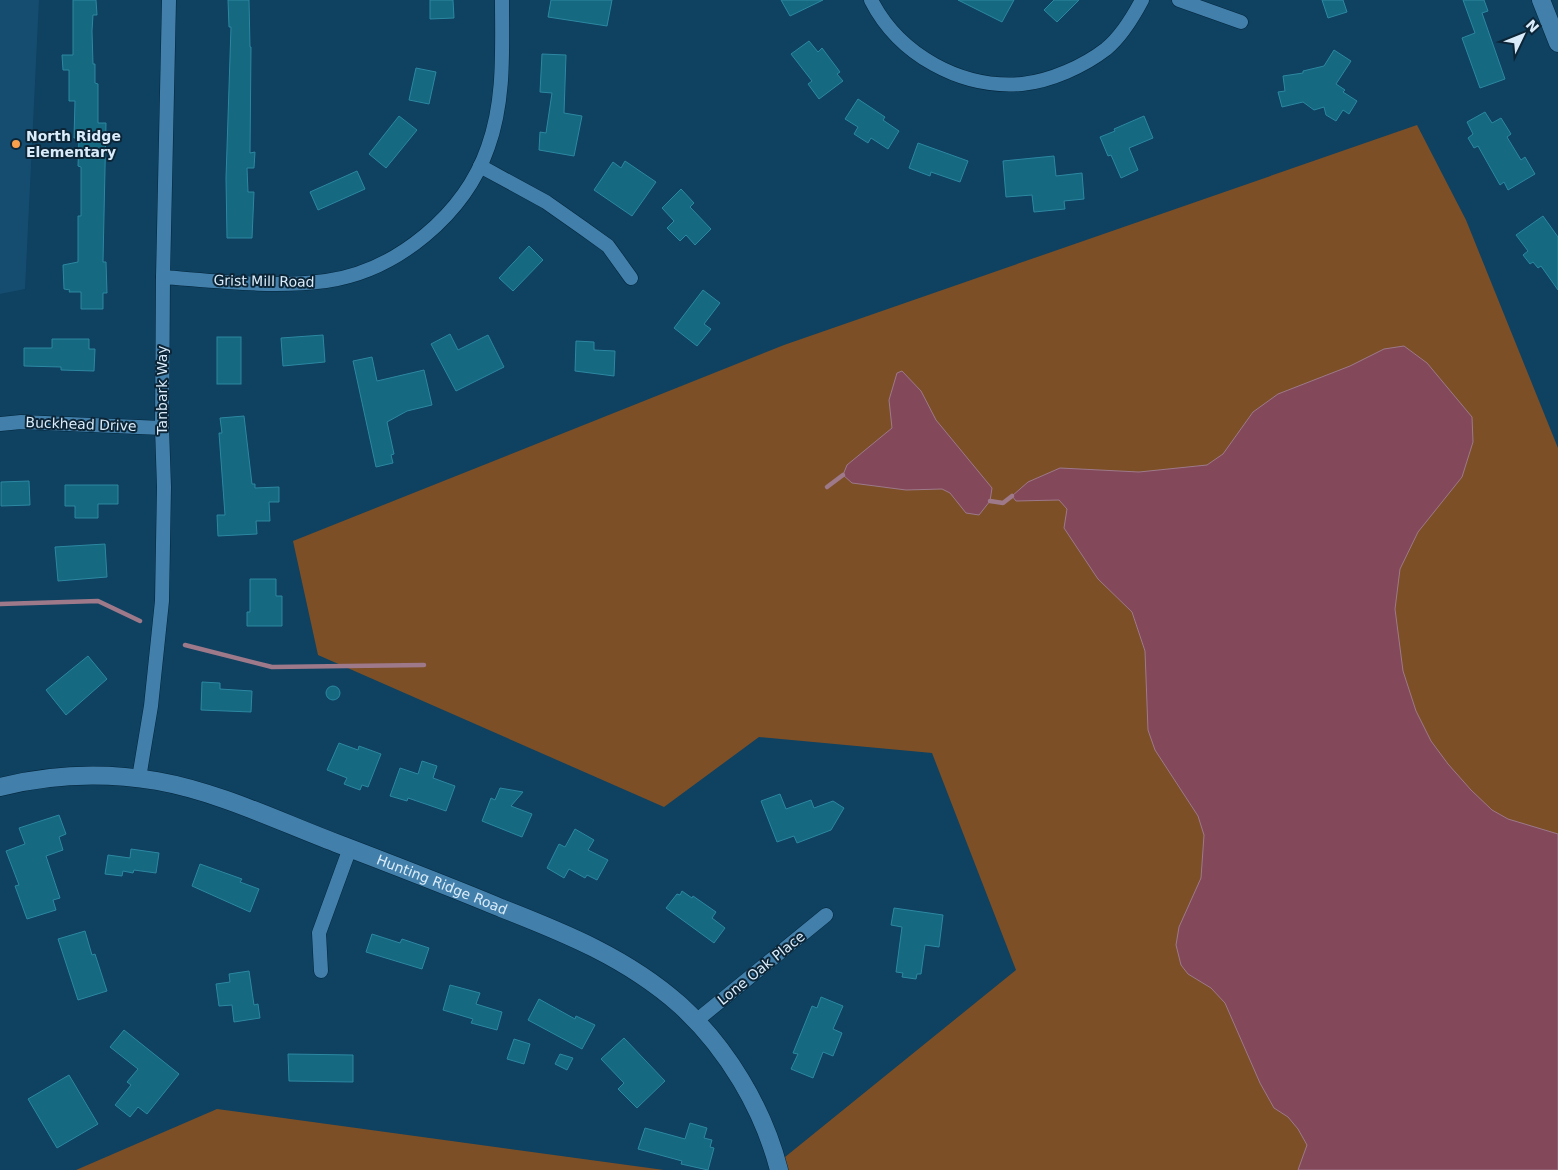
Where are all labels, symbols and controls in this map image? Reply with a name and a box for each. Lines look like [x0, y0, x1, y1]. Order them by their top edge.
north arrow [1498, 10, 1548, 60]
text: N [1523, 16, 1542, 36]
place label: North Ridge Elementary [26, 128, 121, 160]
marker: North Ridge Elementary [10, 138, 22, 150]
street label: Grist Mill Road [213, 272, 315, 290]
street label: Tanbark Way [154, 345, 170, 436]
street label: Buckhead Drive [25, 414, 137, 434]
street label: Hunting Ridge Road [374, 851, 510, 918]
street label: Lone Oak Place [714, 928, 808, 1008]

